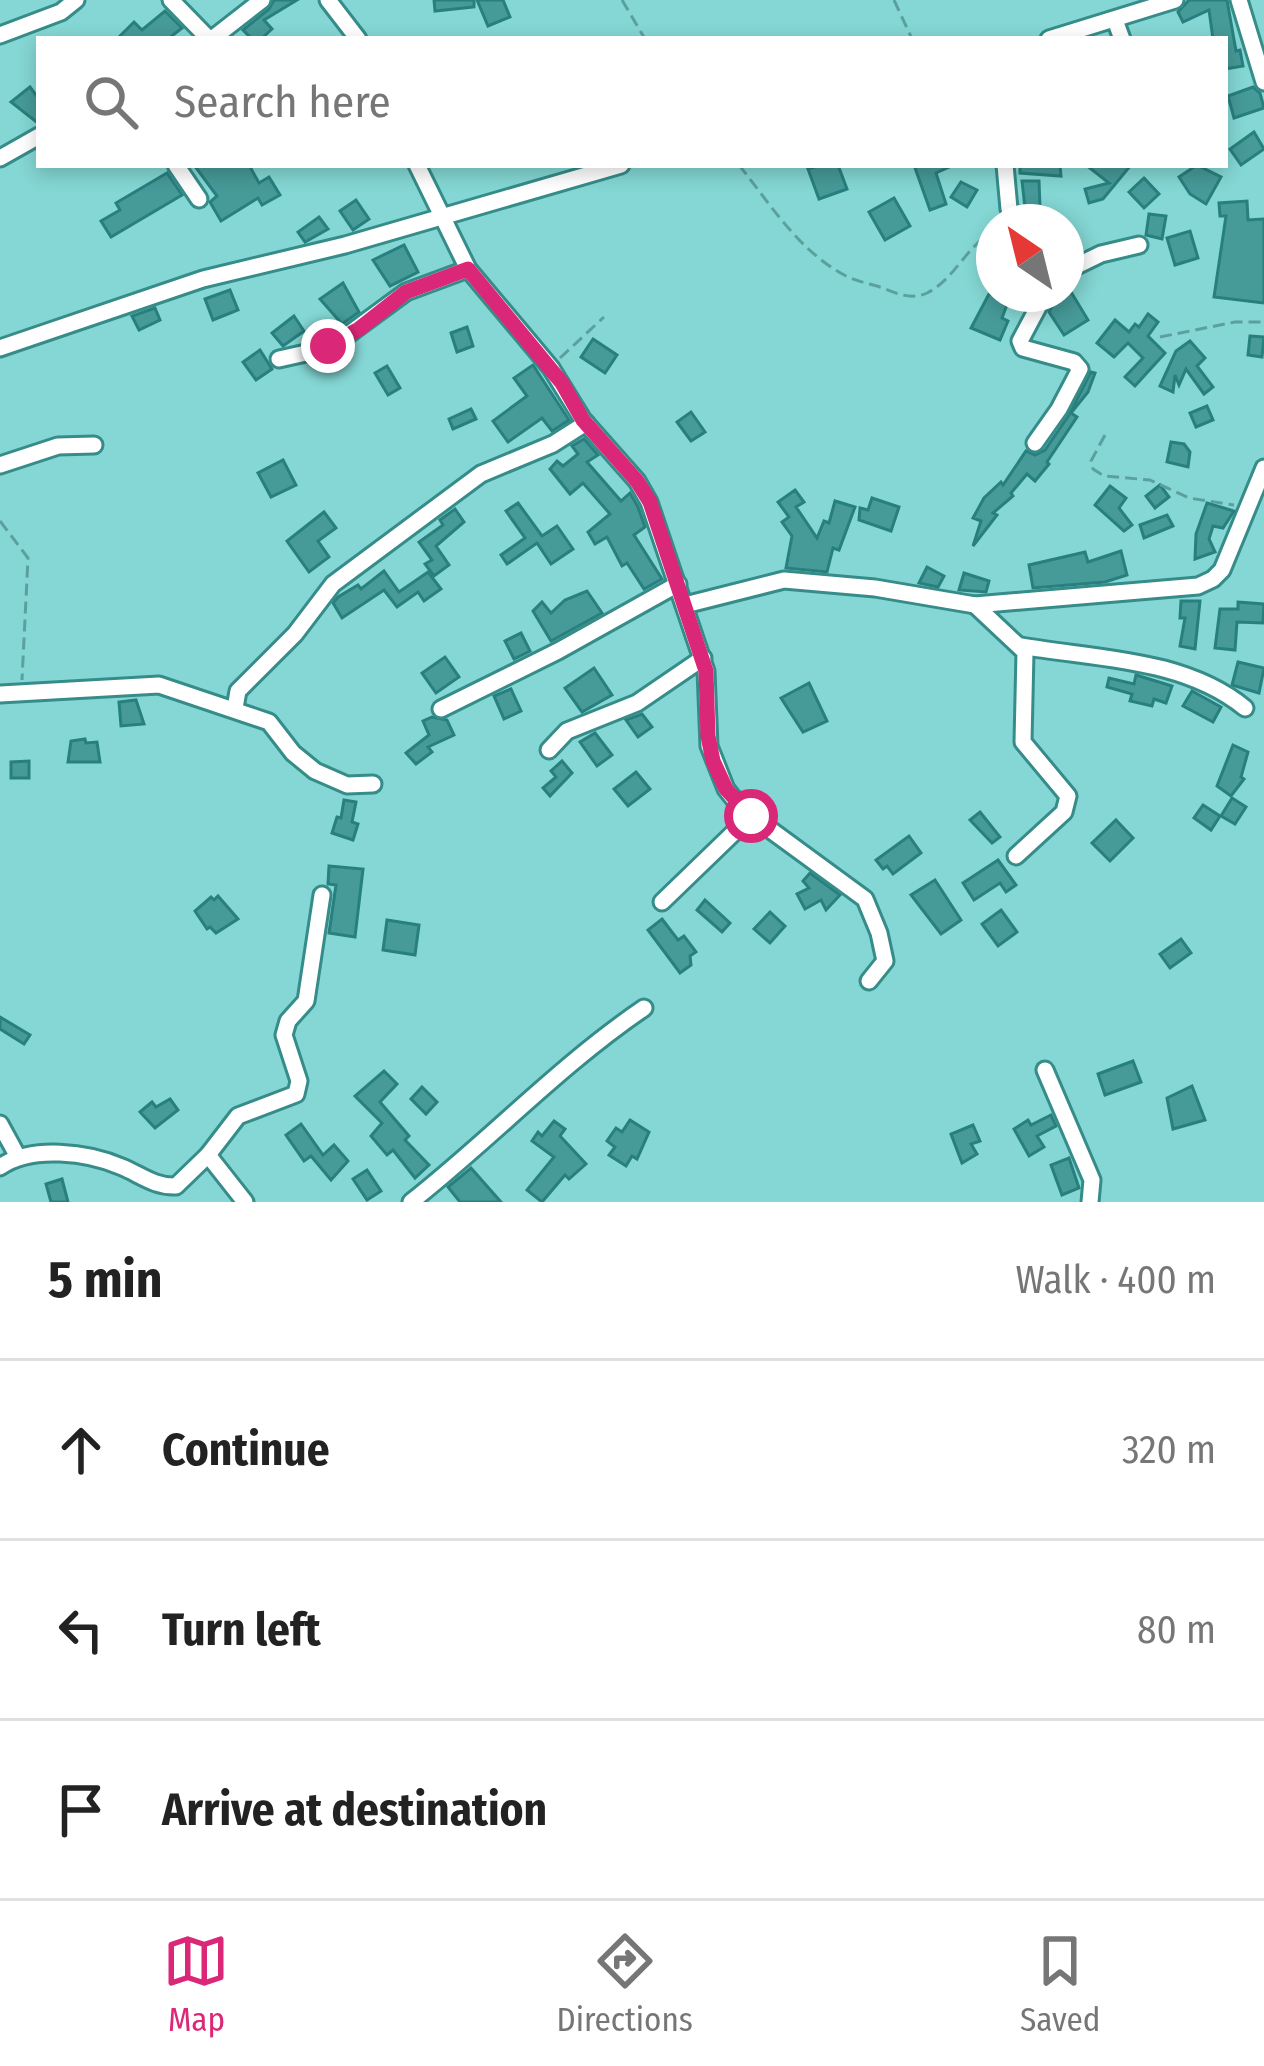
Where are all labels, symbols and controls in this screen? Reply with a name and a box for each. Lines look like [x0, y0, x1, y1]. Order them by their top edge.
search box [36, 36, 1228, 168]
icon: search [78, 69, 144, 135]
text: Search here [174, 75, 391, 129]
north arrow [976, 204, 1084, 312]
route end [301, 319, 355, 373]
route start [724, 789, 778, 843]
text: 5 min [48, 1249, 163, 1311]
text: Walk · 400 m [1016, 1257, 1216, 1303]
icon: ahead [48, 1417, 114, 1483]
text: Continue [162, 1423, 330, 1477]
text: 320 m [1122, 1427, 1216, 1473]
icon: left [48, 1597, 114, 1663]
text: Turn left [162, 1603, 321, 1657]
text: 80 m [1137, 1607, 1216, 1653]
icon: arrive [48, 1777, 114, 1843]
text: Arrive at destination [162, 1783, 547, 1837]
tab: Map [163, 1928, 229, 2040]
tab: Directions [556, 1928, 693, 2040]
tab: Saved [1020, 1928, 1100, 2040]

